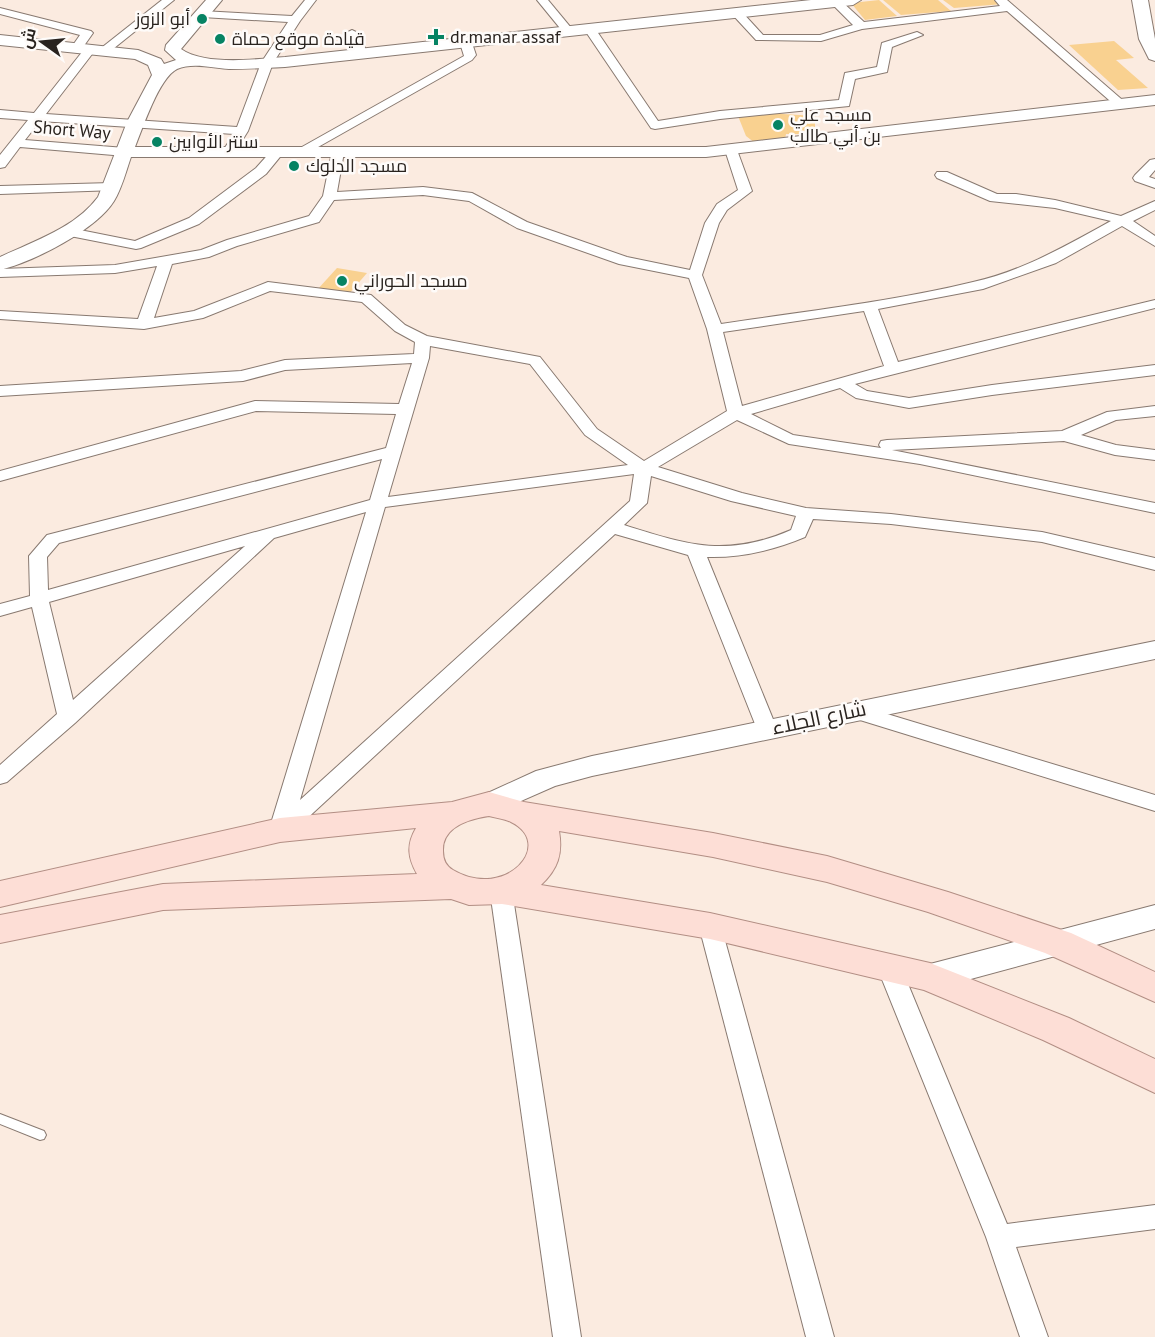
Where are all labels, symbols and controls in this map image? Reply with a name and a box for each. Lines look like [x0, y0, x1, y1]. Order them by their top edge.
place label: أبو الزوز [134, 7, 190, 30]
north arrow [12, 12, 72, 72]
marker: أبو الزوز [195, 12, 209, 26]
place label: dr.manar assaf [450, 25, 562, 48]
text: ش [15, 26, 40, 51]
place label: قيادة موقع حماة [232, 27, 365, 51]
marker: dr.manar assaf [427, 28, 445, 46]
marker: قيادة موقع حماة [213, 32, 227, 46]
place label: مسجد علي بن أبي طالب [790, 103, 881, 150]
street label: Short Way [32, 115, 112, 144]
marker: مسجد علي بن أبي طالب [771, 118, 785, 132]
place label: سنتر الأوابين [169, 130, 258, 153]
marker: سنتر الأوابين [150, 135, 164, 149]
place label: مسجد الدلوك [306, 154, 407, 177]
marker: مسجد الدلوك [287, 159, 301, 173]
place label: مسجد الحوراني [354, 269, 468, 295]
marker: مسجد الحوراني [335, 274, 349, 288]
street label: شارع الجلاء [769, 694, 869, 742]

